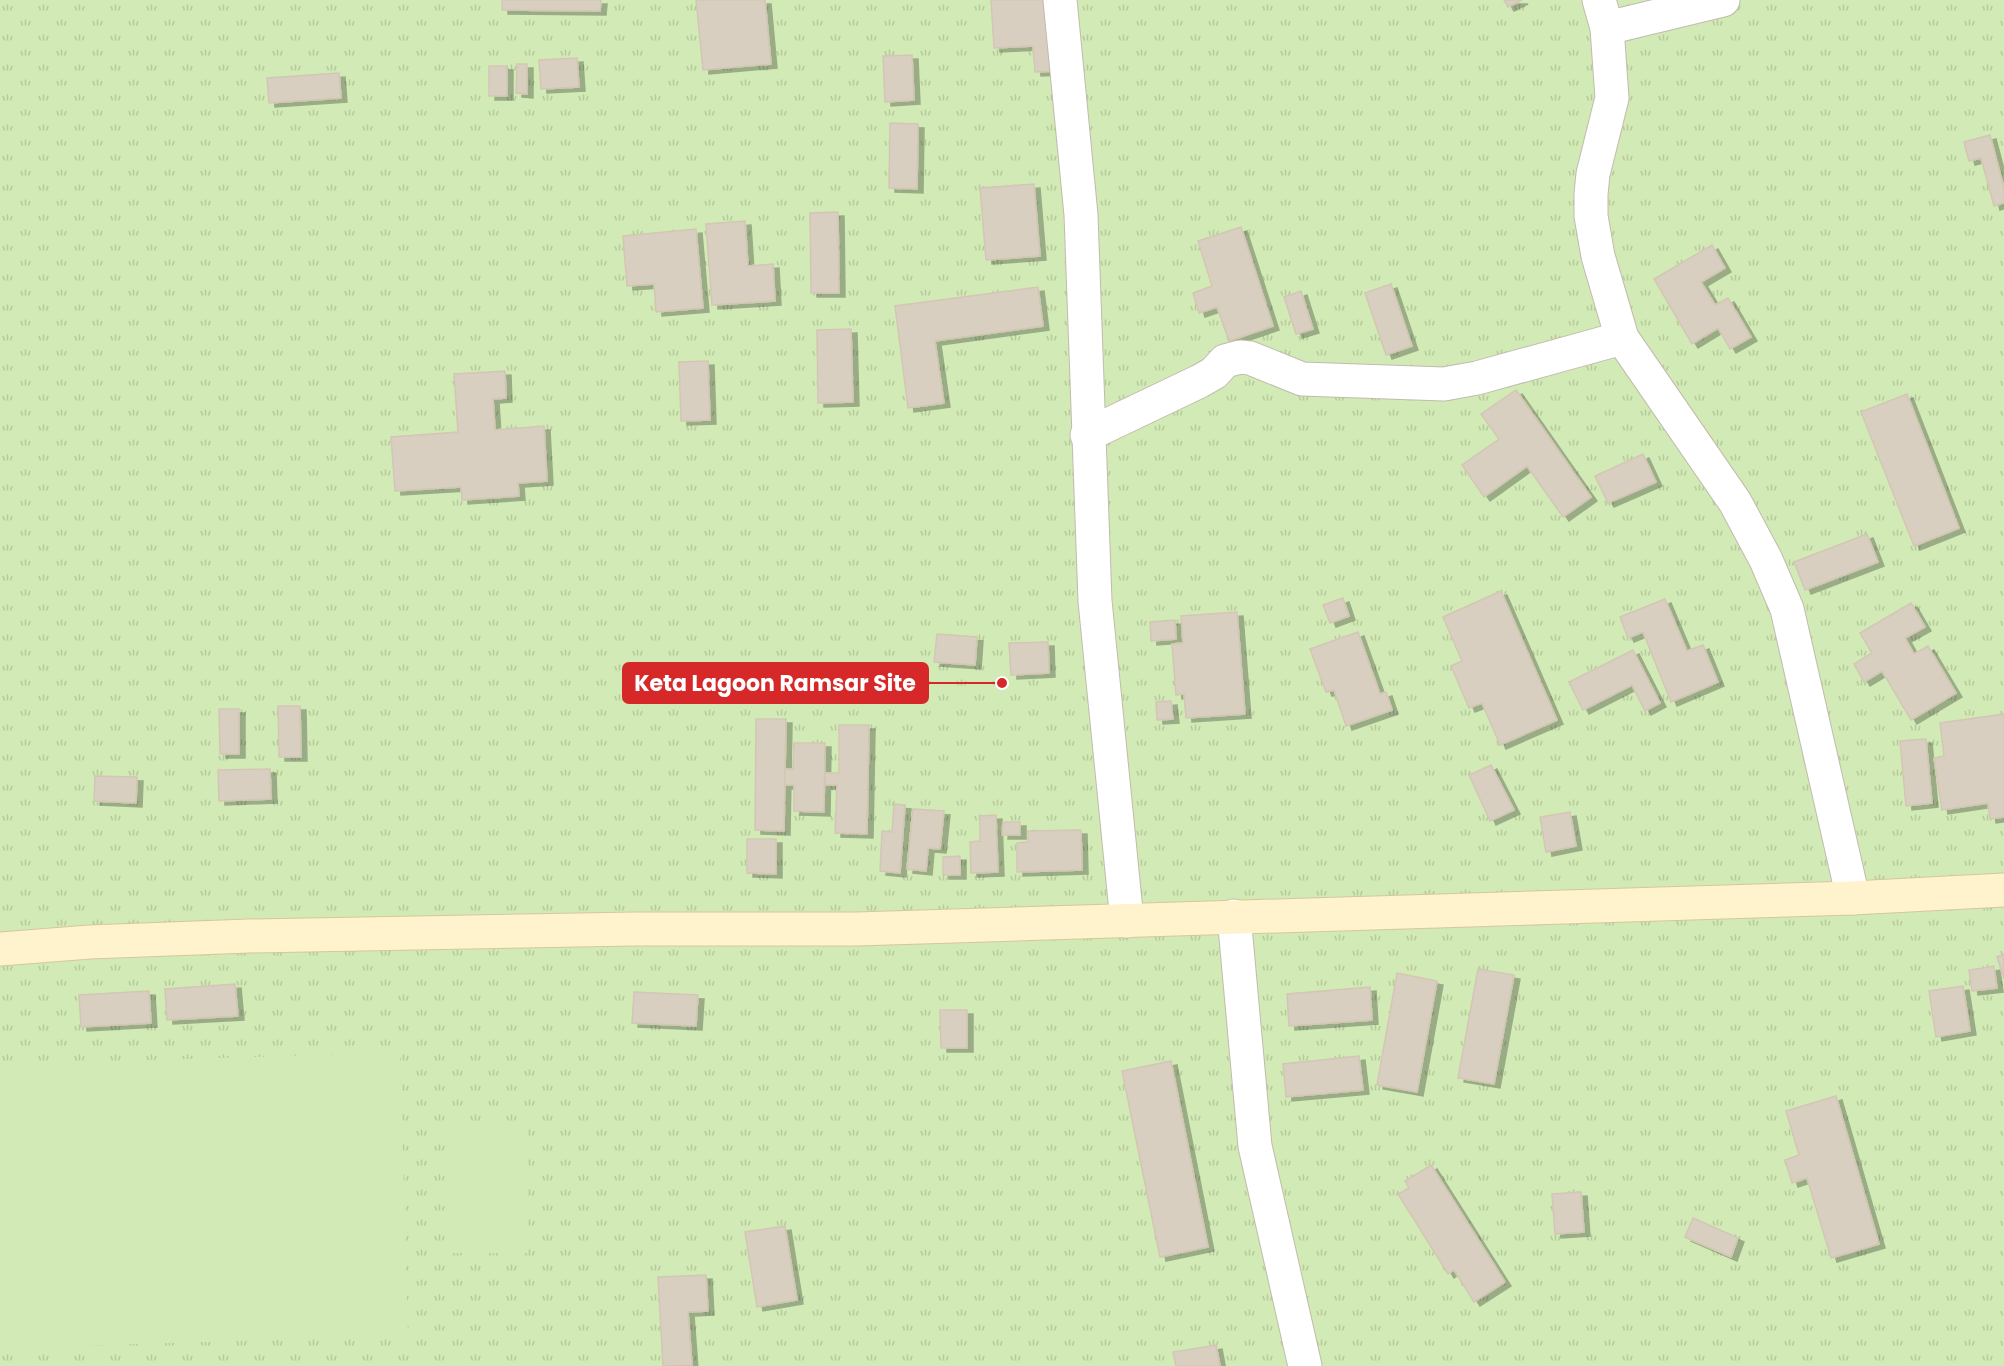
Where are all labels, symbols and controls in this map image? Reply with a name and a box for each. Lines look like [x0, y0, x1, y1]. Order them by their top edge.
callout: Keta Lagoon Ramsar Site [623, 663, 928, 703]
text: Keta Lagoon Ramsar Site [634, 668, 916, 699]

